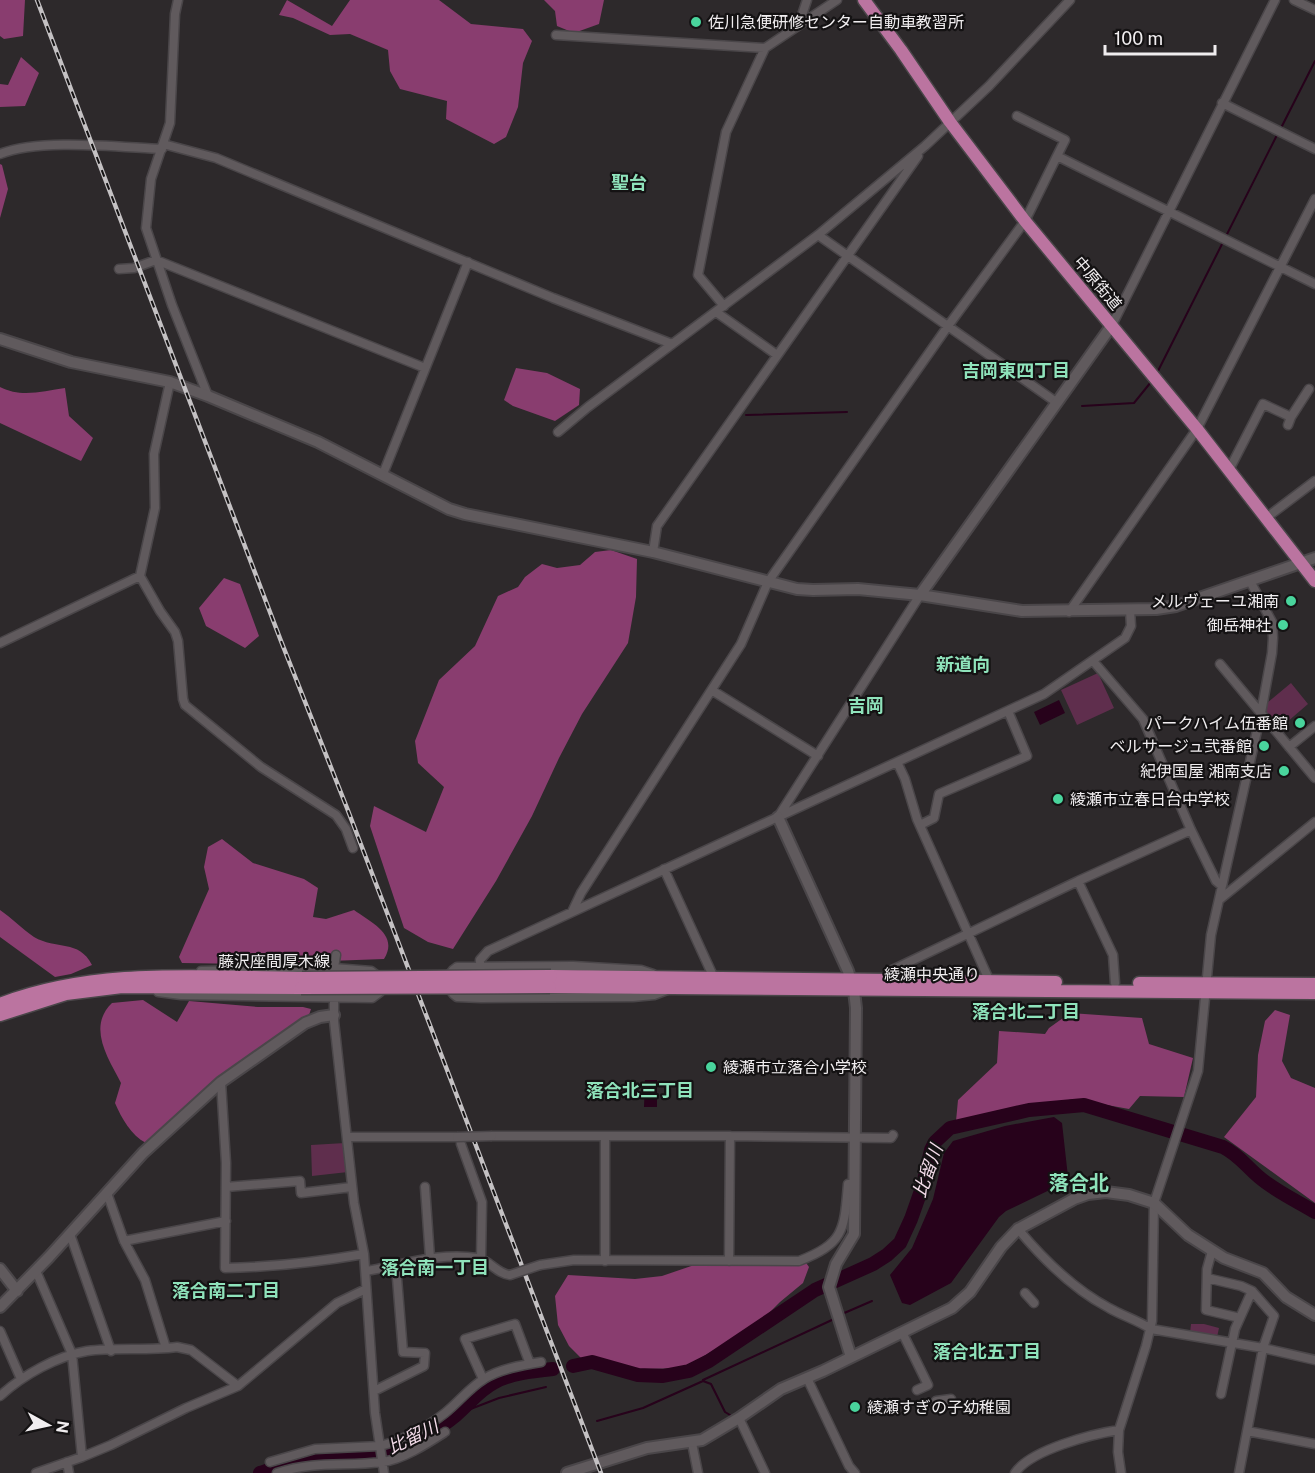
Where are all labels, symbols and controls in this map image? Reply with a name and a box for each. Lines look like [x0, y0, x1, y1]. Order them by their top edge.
place label: 佐川急便研修センター自動車教習所 [708, 13, 964, 32]
marker: 佐川急便研修センター自動車教習所 [689, 15, 703, 29]
scale bar [1105, 18, 1214, 56]
text: 100 m [1114, 28, 1163, 49]
district label: 聖台 [611, 172, 647, 193]
street label: 中原街道 [1070, 253, 1125, 314]
district label: 吉岡東四丁目 [962, 360, 1070, 381]
place label: メルヴェーユ湘南 [1151, 592, 1279, 611]
marker: メルヴェーユ湘南 [1284, 594, 1298, 608]
place label: 御岳神社 [1207, 616, 1271, 635]
marker: 御岳神社 [1276, 618, 1290, 632]
district label: 新道向 [936, 654, 990, 675]
district label: 吉岡 [848, 695, 884, 716]
place label: パークハイム伍番館 [1145, 714, 1288, 733]
marker: パークハイム伍番館 [1293, 716, 1307, 730]
place label: ベルサージュ弐番館 [1109, 737, 1252, 756]
marker: ベルサージュ弐番館 [1257, 739, 1271, 753]
place label: 紀伊国屋 湘南支店 [1140, 762, 1272, 781]
marker: 紀伊国屋 湘南支店 [1277, 764, 1291, 778]
place label: 綾瀬市立春日台中学校 [1070, 790, 1230, 809]
marker: 綾瀬市立春日台中学校 [1051, 792, 1065, 806]
street label: 藤沢座間厚木線 [218, 952, 330, 971]
street label: 綾瀬中央通り [884, 965, 980, 984]
district label: 落合北二丁目 [972, 1001, 1080, 1022]
place label: 綾瀬市立落合小学校 [723, 1058, 867, 1077]
marker: 綾瀬市立落合小学校 [704, 1060, 718, 1074]
district label: 落合北三丁目 [586, 1080, 694, 1101]
water label: 比留川 [908, 1140, 947, 1200]
district label: 落合北 [1049, 1171, 1109, 1195]
district label: 落合南一丁目 [381, 1257, 489, 1278]
district label: 落合南二丁目 [172, 1280, 280, 1301]
district label: 落合北五丁目 [933, 1341, 1041, 1362]
north arrow [18, 1395, 78, 1455]
place label: 綾瀬すぎの子幼稚園 [867, 1398, 1011, 1417]
marker: 綾瀬すぎの子幼稚園 [848, 1400, 862, 1414]
water label: 比留川 [384, 1414, 443, 1458]
text: N [52, 1419, 73, 1435]

